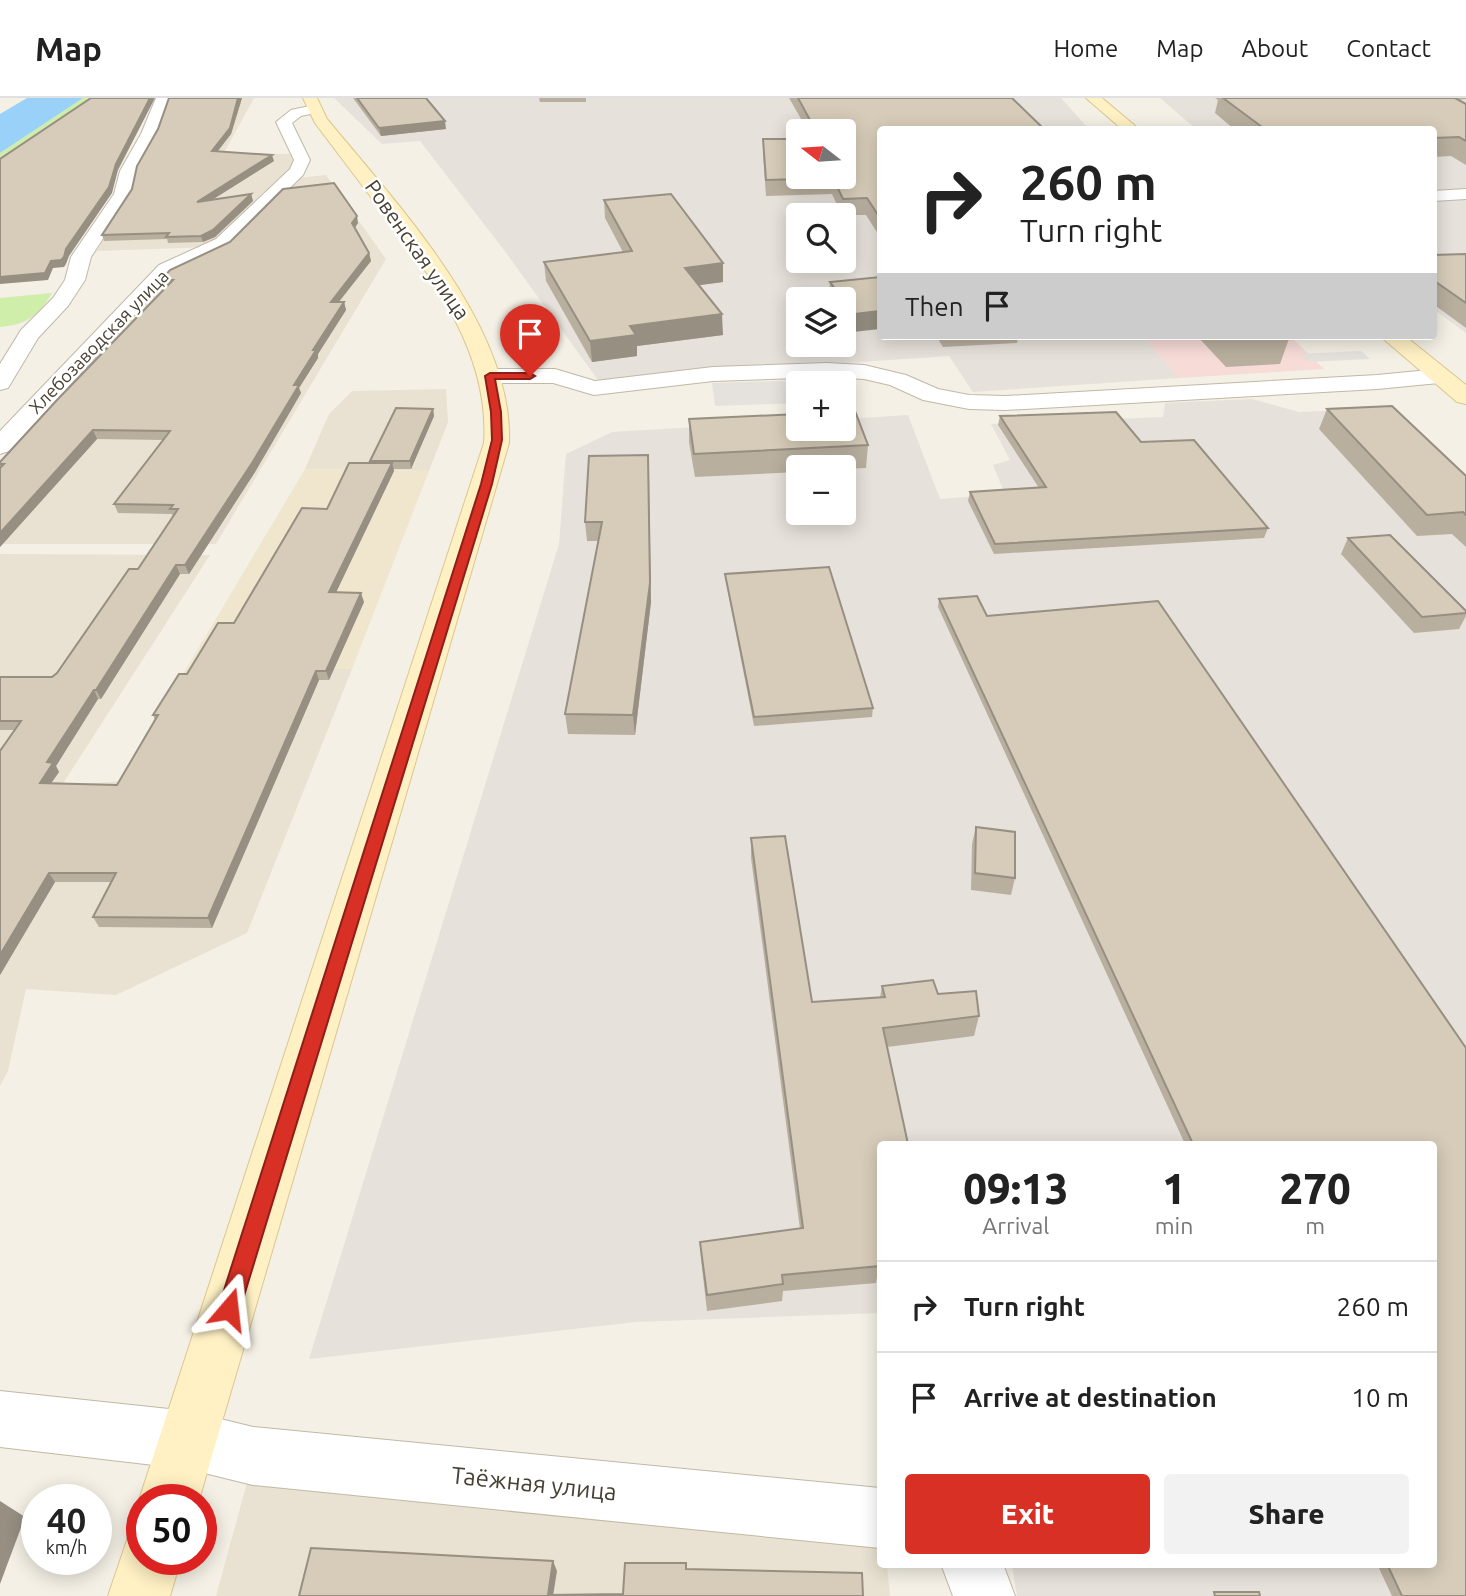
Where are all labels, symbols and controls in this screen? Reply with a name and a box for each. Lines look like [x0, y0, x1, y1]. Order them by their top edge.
text: Map [35, 30, 102, 67]
text: Home [1053, 35, 1118, 62]
text: Map [1156, 35, 1203, 62]
text: About [1241, 35, 1308, 62]
text: Contact [1346, 35, 1431, 62]
north arrow [786, 119, 856, 189]
map controls [786, 119, 856, 525]
icon: right [905, 154, 996, 245]
text: 260 m [1020, 154, 1157, 209]
street label: Ровенская улица [361, 175, 475, 324]
button: search [786, 203, 856, 273]
text: Turn right [1020, 212, 1162, 248]
street label: Хлебозаводская улица [25, 265, 172, 417]
button: layers [786, 287, 856, 357]
icon: arrive [978, 287, 1016, 325]
text: Then [905, 292, 964, 321]
pin [500, 304, 560, 376]
icon: arrive [511, 315, 549, 353]
button: + [786, 371, 856, 441]
button: − [786, 455, 856, 525]
text: 09:13 [963, 1165, 1068, 1212]
text: 1 [1162, 1165, 1186, 1212]
text: 270 [1280, 1165, 1351, 1212]
text: Arrival [982, 1213, 1049, 1238]
text: min [1155, 1213, 1193, 1238]
text: m [1305, 1213, 1325, 1238]
position arrow [192, 1272, 266, 1346]
icon: right [905, 1288, 943, 1326]
text: Turn right [964, 1292, 1085, 1321]
text: 260 m [1337, 1292, 1409, 1321]
icon: arrive [905, 1379, 943, 1417]
text: Arrive at destination [964, 1383, 1217, 1412]
text: 10 m [1351, 1383, 1409, 1412]
street label: Таёжная улица [450, 1461, 618, 1506]
button: Exit [905, 1474, 1150, 1554]
button: Share [1164, 1474, 1409, 1554]
speed limit sign: 50 [126, 1484, 217, 1575]
text: 40 [47, 1500, 86, 1540]
text: km/h [46, 1537, 87, 1557]

